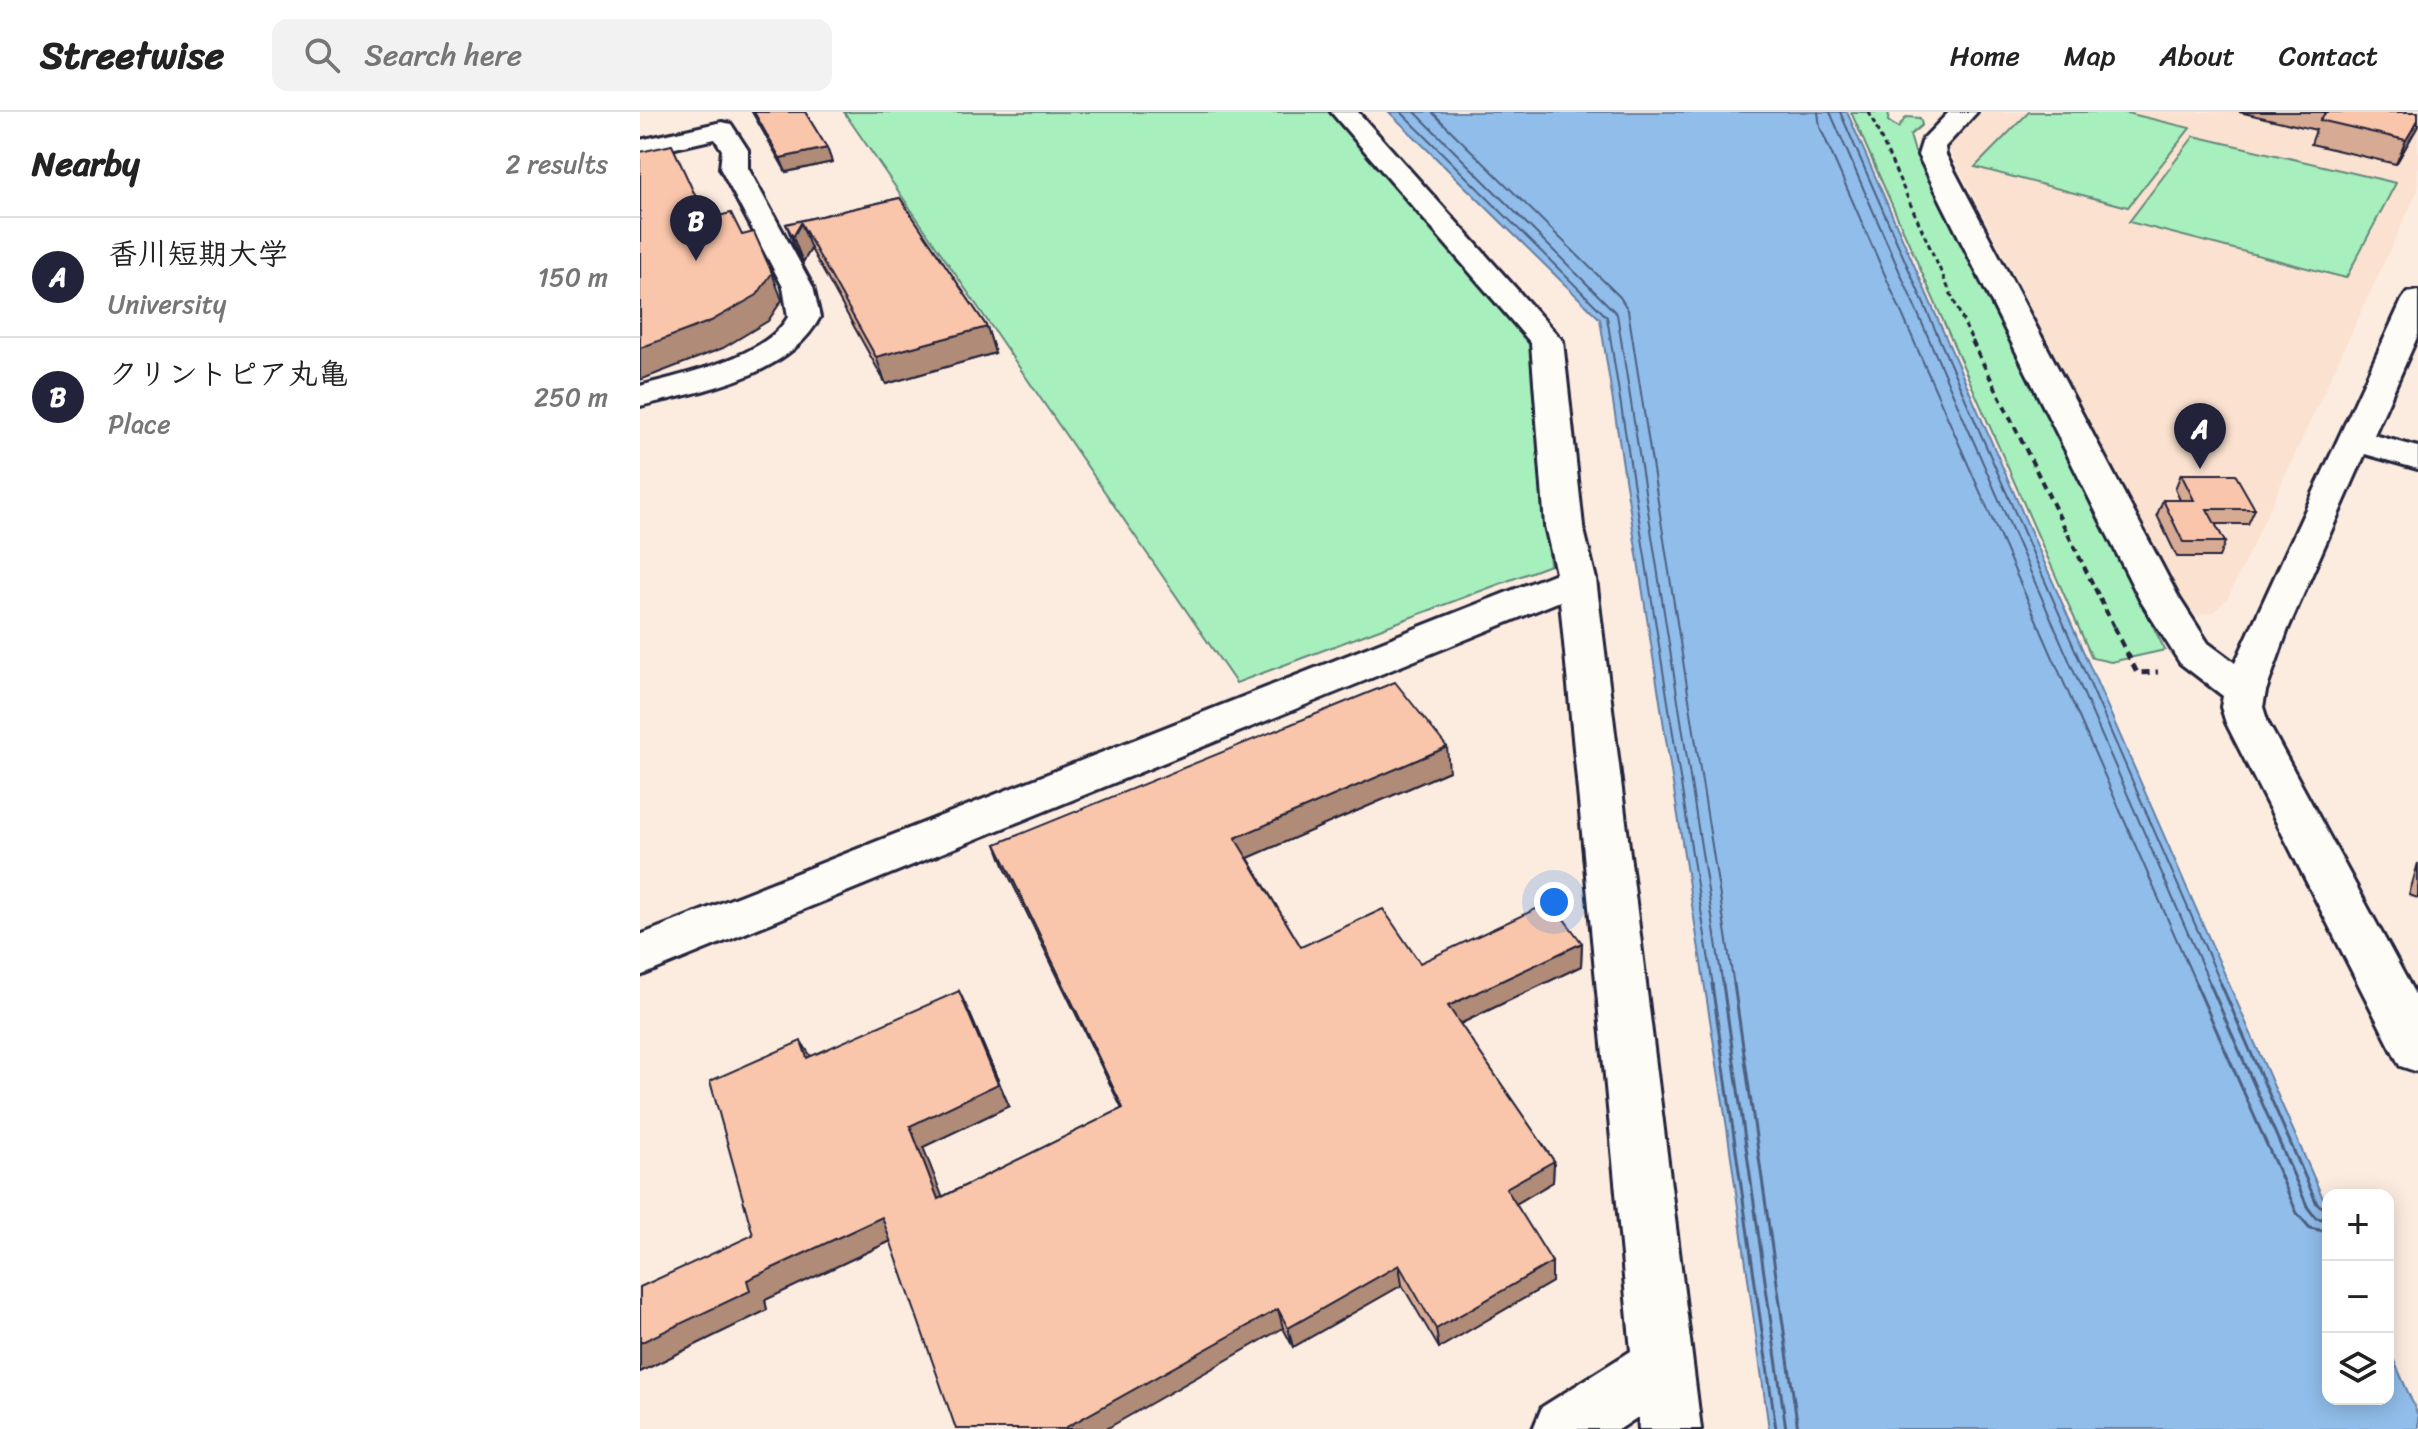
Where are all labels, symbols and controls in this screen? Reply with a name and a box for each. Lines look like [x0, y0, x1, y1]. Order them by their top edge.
search box [272, 19, 832, 91]
text: Streetwise [40, 22, 224, 89]
text: Search here [364, 28, 522, 82]
text: Home [1950, 31, 2020, 80]
text: Map [2064, 31, 2115, 80]
text: About [2159, 31, 2235, 80]
text: Contact [2279, 31, 2378, 80]
icon: search [300, 33, 344, 77]
text: Nearby [32, 134, 140, 194]
text: 2 results [506, 141, 608, 187]
pin: B [670, 195, 722, 261]
text: 香川短期大学 [108, 227, 288, 281]
text: A [49, 254, 67, 300]
text: 150 m [538, 254, 608, 300]
text: University [108, 281, 226, 327]
text: クリントピア丸亀 [108, 347, 348, 401]
text: B [50, 374, 66, 420]
text: 250 m [534, 374, 608, 420]
text: Place [108, 401, 171, 447]
pin: A [2174, 403, 2226, 469]
your location [1534, 882, 1574, 922]
map controls [2322, 1189, 2394, 1405]
button: + [2322, 1189, 2394, 1261]
button: − [2322, 1261, 2394, 1333]
button: layers [2322, 1333, 2394, 1405]

